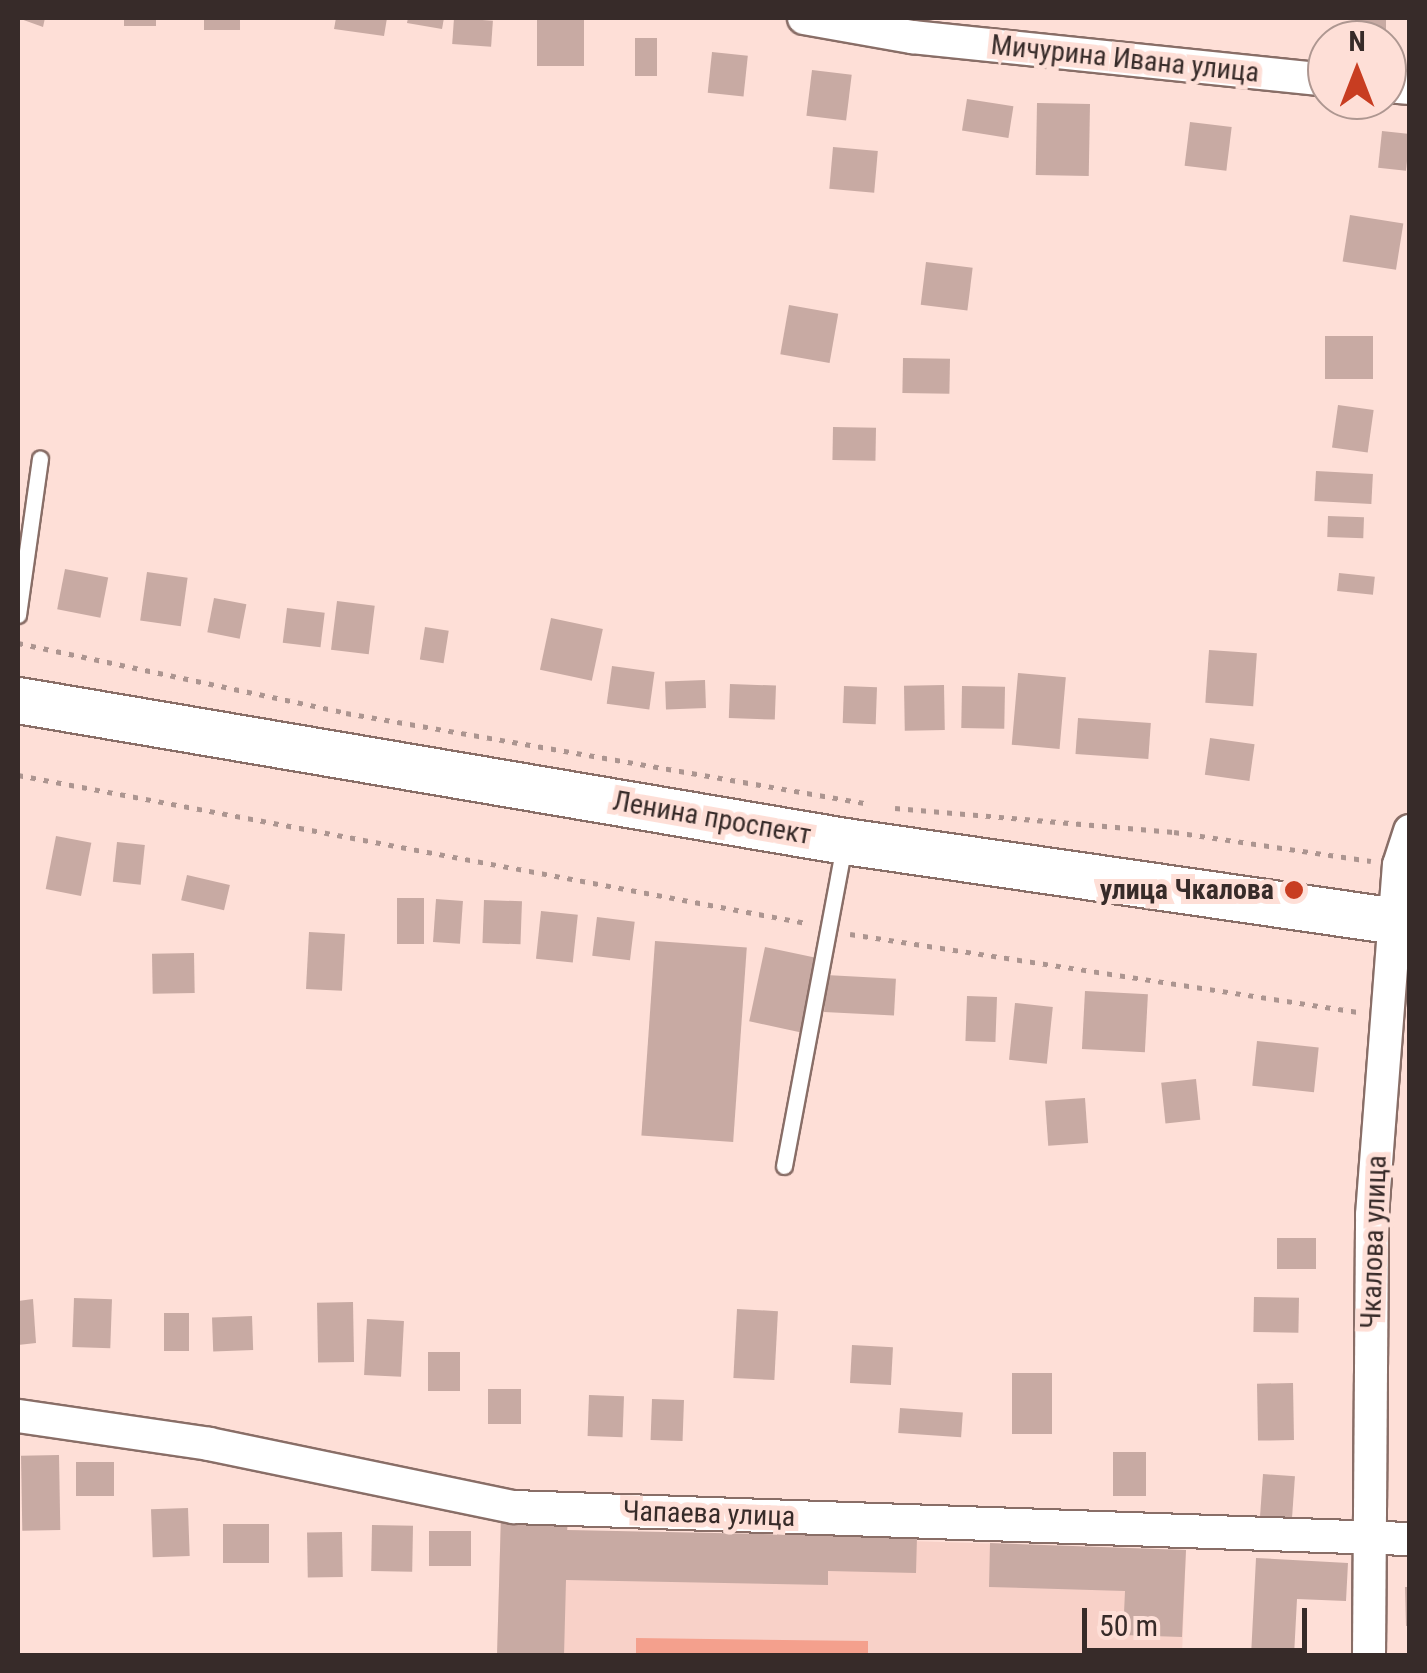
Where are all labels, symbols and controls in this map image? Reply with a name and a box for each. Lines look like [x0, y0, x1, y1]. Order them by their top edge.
north arrow [1307, 20, 1407, 120]
text: N [1348, 25, 1366, 58]
street label: Мичурина Ивана улица [989, 28, 1261, 90]
street label: Ленина проспект [610, 784, 814, 852]
place label: улица Чкалова [1100, 873, 1274, 907]
marker: улица Чкалова [1283, 879, 1305, 901]
street label: Чкалова улица [1354, 1155, 1394, 1329]
street label: Чапаева улица [622, 1494, 796, 1534]
scale bar [1087, 1588, 1312, 1650]
text: 50 m [1099, 1608, 1158, 1643]

